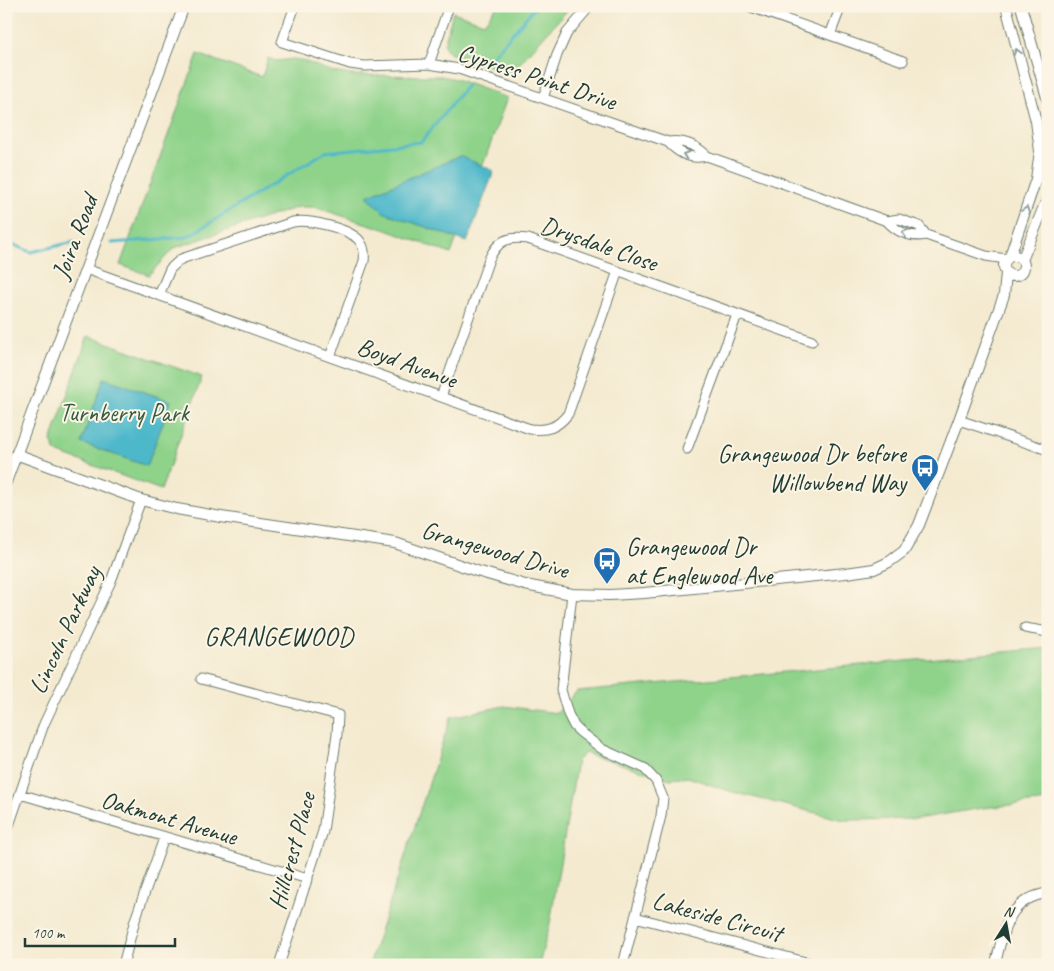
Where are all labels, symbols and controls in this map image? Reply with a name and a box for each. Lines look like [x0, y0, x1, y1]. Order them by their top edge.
street label: Cypress Point Drive [454, 36, 622, 118]
one-way arrow [1012, 48, 1023, 57]
one-way arrow [682, 151, 691, 161]
street label: Joira Road [44, 187, 107, 284]
one-way arrow [1020, 206, 1030, 215]
street label: Drysdale Close [536, 209, 663, 279]
one-way arrow [901, 229, 909, 239]
street label: Boyd Avenue [353, 330, 463, 396]
park label: Turnberry Park [59, 397, 190, 429]
place label: Grangewood Dr before Willowbend Way [718, 438, 908, 499]
bus stop icon: Grangewood Dr before Willowbend Way [910, 453, 940, 492]
street label: Grangewood Drive [418, 514, 574, 587]
place label: Grangewood Dr at Englewood Ave [626, 531, 774, 592]
bus stop icon: Grangewood Dr at Englewood Ave [592, 546, 622, 585]
street label: Lincoln Parkway [21, 560, 109, 699]
district label: GRANGEWOOD [204, 620, 355, 653]
street label: Oakmont Avenue [97, 783, 242, 853]
street label: Hillcrest Place [261, 787, 323, 913]
street label: Lakeside Circuit [649, 884, 789, 951]
north arrow [982, 898, 1032, 948]
text: N [1003, 903, 1017, 921]
scale bar [25, 916, 175, 948]
text: 100 m [32, 924, 66, 943]

